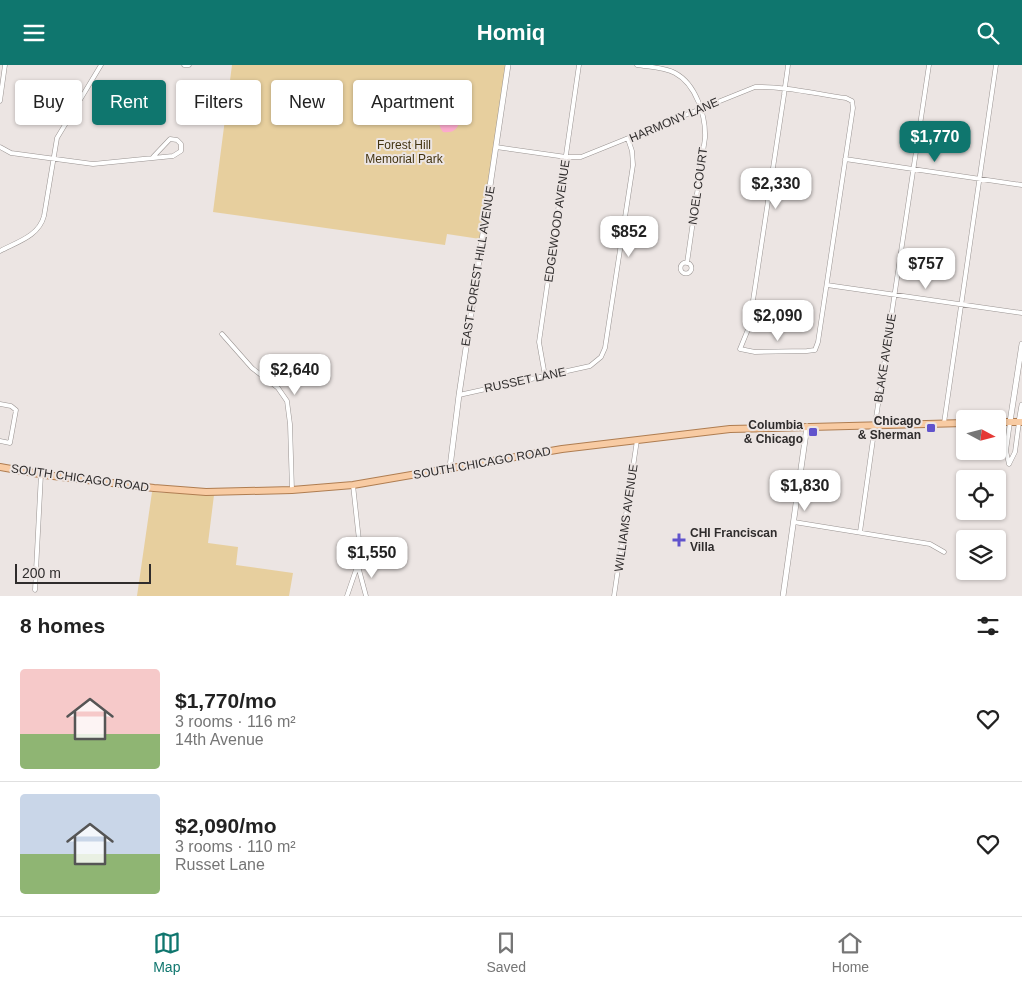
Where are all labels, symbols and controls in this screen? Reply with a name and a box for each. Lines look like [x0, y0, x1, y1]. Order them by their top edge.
icon: menu [20, 19, 48, 47]
icon: search [974, 19, 1002, 47]
text: Homiq [477, 20, 545, 45]
chip: Buy [15, 80, 82, 125]
chip: Rent [92, 80, 166, 125]
chip: Filters [176, 80, 261, 125]
chip: New [271, 80, 343, 125]
chip: Apartment [353, 80, 472, 125]
street label: HARMONY LANE [627, 95, 721, 145]
pin: $1,770 [894, 121, 976, 163]
text: $1,770 [911, 128, 959, 145]
park label: Forest Hill Memorial Park [365, 138, 444, 166]
street label: NOEL COURT [686, 146, 710, 226]
street label: EDGEWOOD AVENUE [541, 159, 573, 283]
pin: $2,330 [735, 167, 817, 210]
text: $2,330 [752, 175, 800, 192]
street label: EAST FOREST HILL AVENUE [458, 185, 498, 347]
pin: $852 [599, 215, 659, 258]
text: $852 [611, 223, 647, 240]
pin: $757 [896, 247, 956, 290]
text: $757 [908, 255, 944, 272]
pin: $2,090 [737, 299, 819, 342]
text: $2,090 [754, 307, 802, 324]
street label: BLAKE AVENUE [871, 313, 899, 403]
pin: $2,640 [254, 353, 336, 396]
text: $2,640 [271, 361, 319, 378]
street label: RUSSET LANE [483, 365, 567, 395]
north arrow [956, 410, 1006, 460]
map controls [956, 410, 1006, 580]
place label: Chicago & Sherman [858, 414, 921, 442]
place label: Columbia & Chicago [744, 418, 803, 446]
marker: Chicago & Sherman [925, 422, 937, 434]
marker: Columbia & Chicago [807, 426, 819, 438]
street label: SOUTH CHICAGO ROAD [412, 444, 552, 482]
street label: SOUTH CHICAGO ROAD [10, 461, 150, 495]
street label: WILLIAMS AVENUE [612, 463, 640, 573]
pin: $1,830 [764, 469, 846, 512]
button: locate [956, 470, 1006, 520]
text: $1,830 [781, 477, 829, 494]
place label: CHI Franciscan Villa [690, 526, 777, 554]
button: layers [956, 530, 1006, 580]
marker: CHI Franciscan Villa [672, 533, 686, 547]
pin: $1,550 [331, 537, 413, 579]
text: $1,550 [348, 544, 396, 561]
scale bar [15, 561, 151, 584]
text: 200 m [22, 565, 61, 581]
icon: filters [974, 612, 1002, 640]
text: 8 homes [20, 614, 105, 637]
icon: home [60, 689, 120, 749]
text: $1,770/mo [175, 689, 277, 712]
icon: heart [974, 705, 1002, 733]
text: 3 rooms · 116 m² [175, 713, 296, 730]
text: 14th Avenue [175, 731, 264, 748]
icon: home [60, 814, 120, 874]
text: $2,090/mo [175, 814, 277, 837]
icon: heart [974, 830, 1002, 858]
text: 3 rooms · 110 m² [175, 838, 296, 855]
text: Russet Lane [175, 856, 265, 873]
tab: Map [153, 929, 181, 975]
tab: Saved [486, 929, 526, 975]
tab: Home [832, 929, 869, 975]

